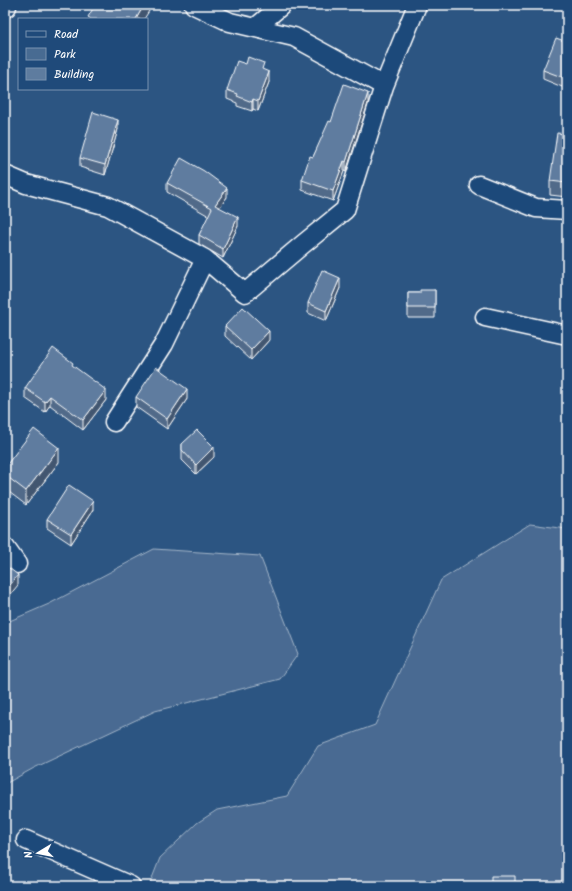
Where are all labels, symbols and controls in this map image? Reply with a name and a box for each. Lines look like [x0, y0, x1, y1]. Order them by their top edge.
legend [18, 18, 148, 90]
text: Road [54, 25, 79, 44]
text: Park [54, 45, 76, 64]
text: Building [54, 65, 94, 84]
north arrow [18, 833, 58, 873]
text: N [20, 850, 39, 860]

